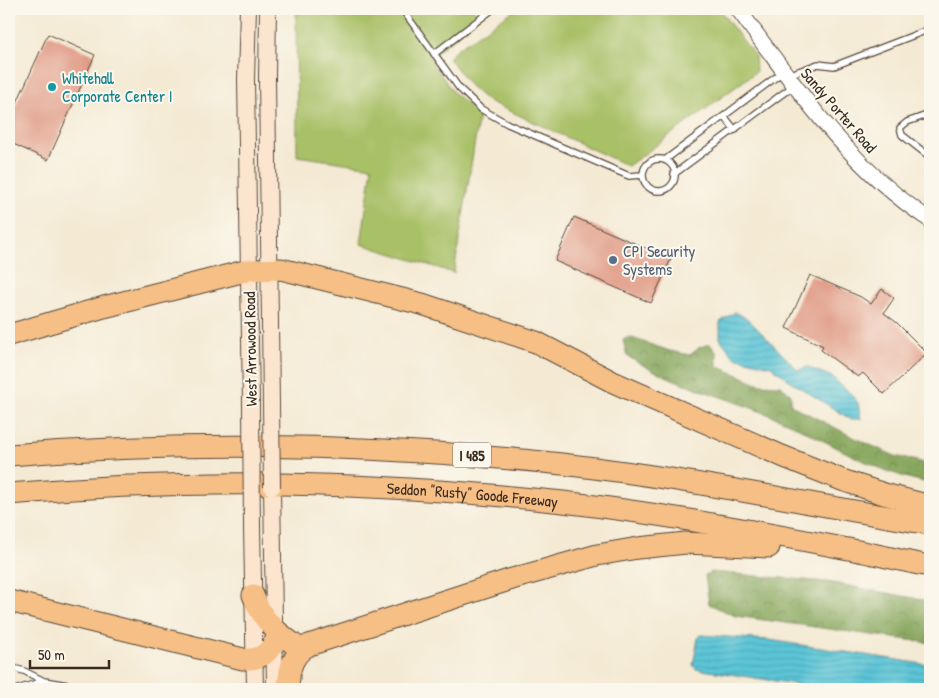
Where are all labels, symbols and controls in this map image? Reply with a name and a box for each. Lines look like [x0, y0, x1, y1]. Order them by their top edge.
street label: Sandy Porter Road [796, 63, 882, 157]
place label: Whitehall Corporate Center I [62, 67, 173, 107]
marker: Whitehall Corporate Center I [46, 81, 58, 93]
place label: CPI Security Systems [623, 240, 695, 280]
marker: CPI Security Systems [607, 254, 619, 266]
street label: West Arrowood Road [238, 292, 262, 406]
road number: I 485 [453, 442, 491, 468]
street label: Seddon "Rusty" Goode Freeway [386, 477, 559, 512]
scale bar [30, 638, 109, 670]
text: 50 m [38, 644, 65, 665]

